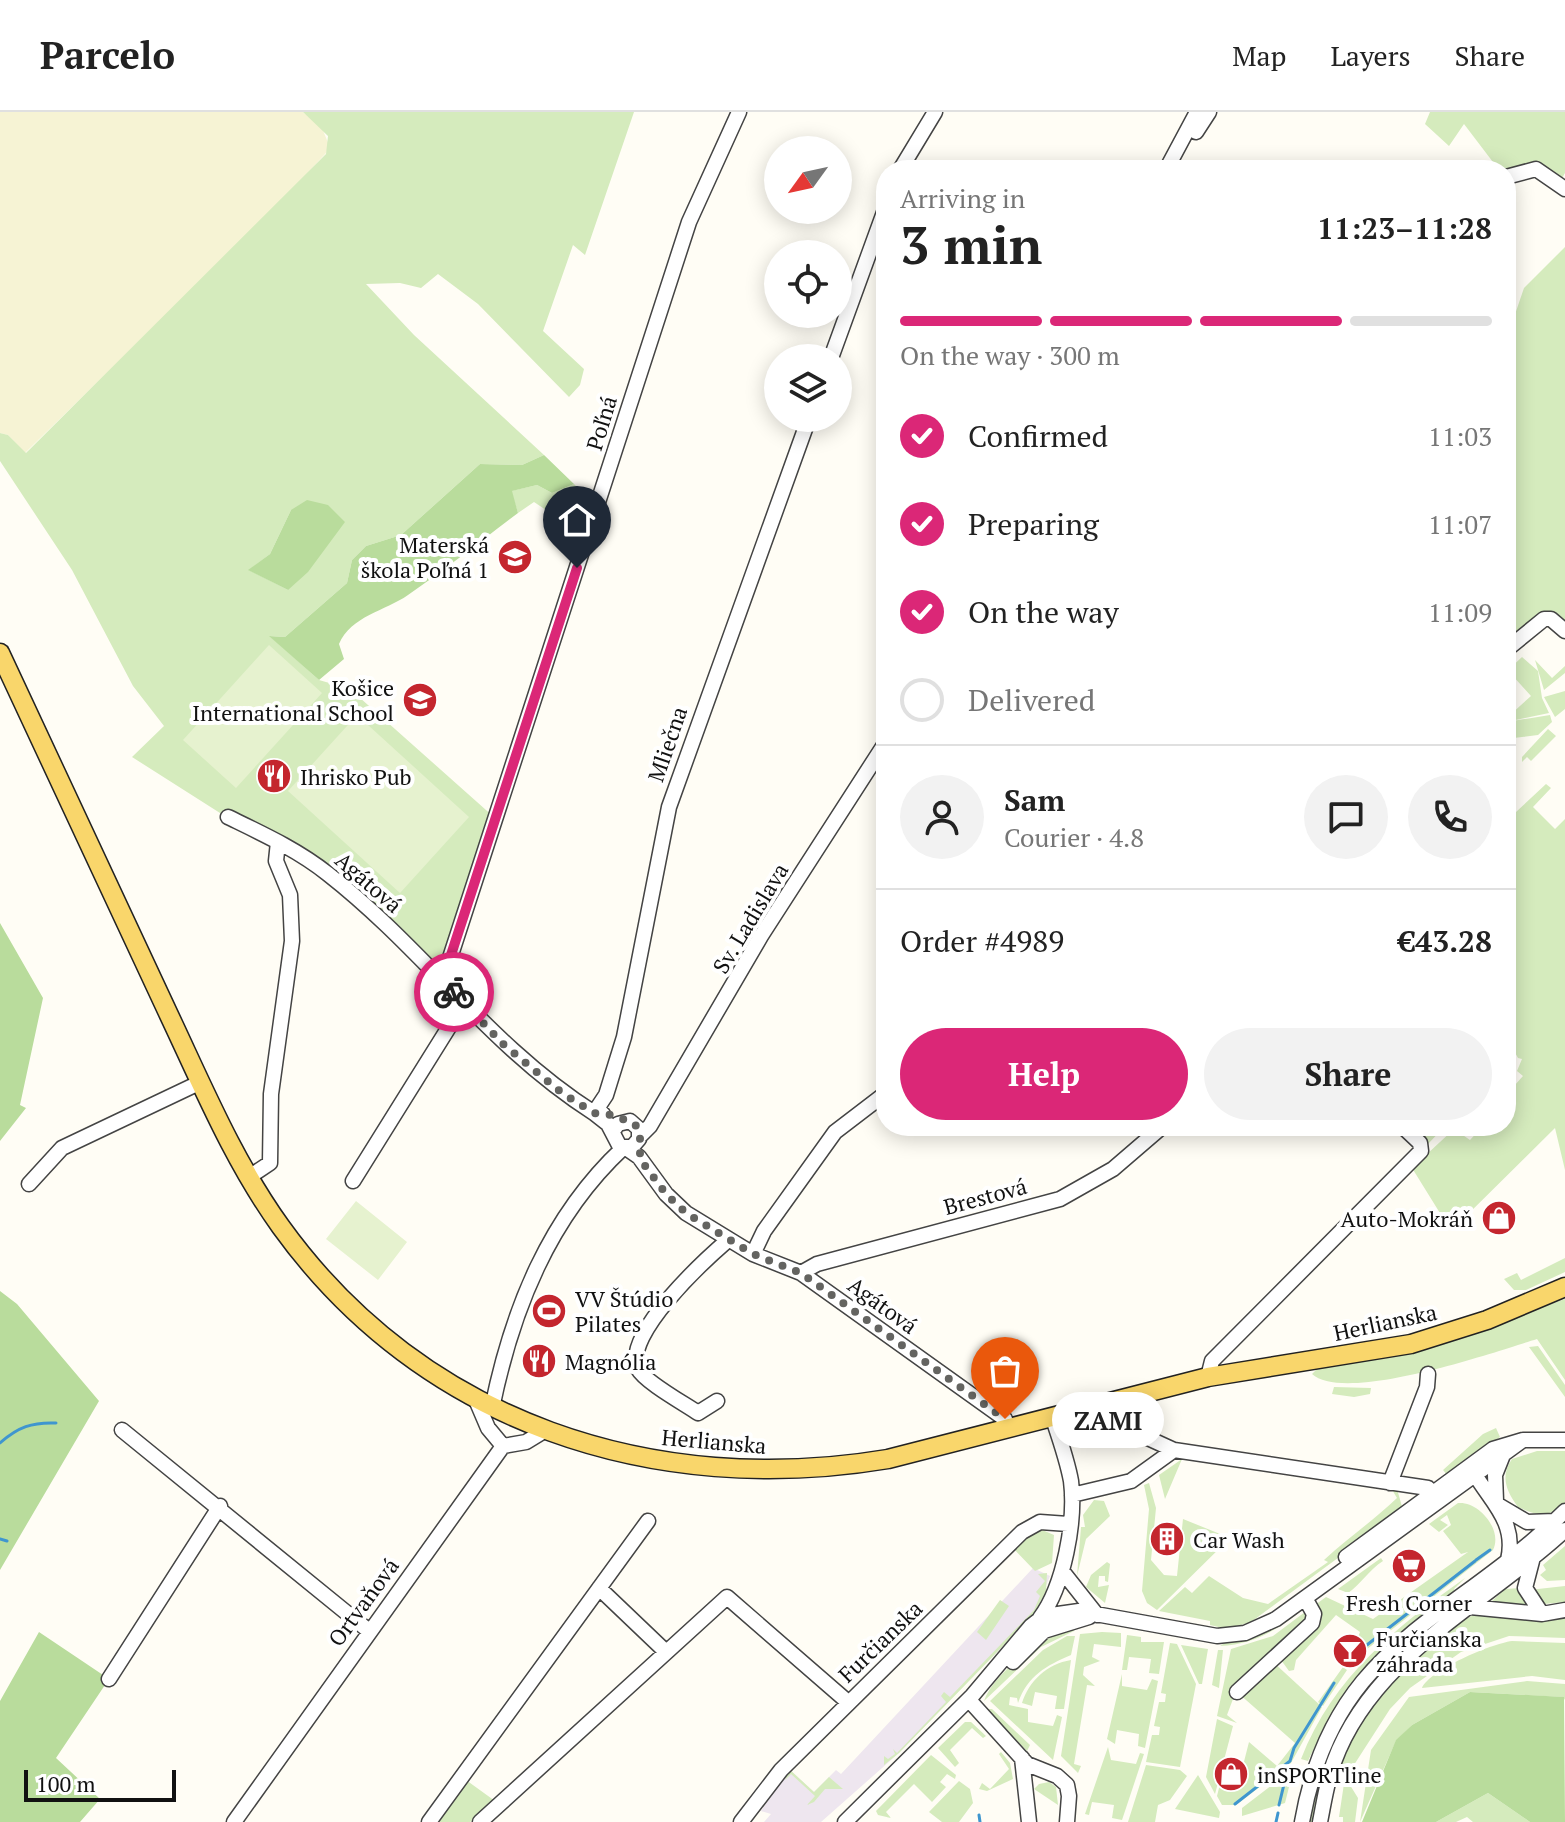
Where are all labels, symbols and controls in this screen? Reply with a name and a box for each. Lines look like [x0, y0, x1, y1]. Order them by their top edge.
text: Parcelo [40, 30, 175, 80]
text: Map [1232, 37, 1286, 74]
text: Layers [1330, 37, 1411, 74]
text: Share [1455, 37, 1525, 74]
north arrow [764, 136, 852, 224]
map controls [764, 136, 852, 432]
text: Arriving in [900, 181, 1025, 215]
text: 11:23–11:28 [1317, 208, 1492, 248]
text: 3 min [900, 210, 1042, 279]
button: locate [764, 240, 852, 328]
text: On the way · 300 m [900, 338, 1120, 372]
button: layers [764, 344, 852, 432]
street label: Poľná [579, 392, 623, 454]
icon: check [900, 414, 944, 458]
text: Confirmed [968, 416, 1108, 456]
text: 11:03 [1428, 419, 1492, 453]
pin [543, 486, 611, 568]
icon: home [555, 498, 599, 542]
icon: check [900, 502, 944, 546]
text: Preparing [968, 504, 1099, 544]
text: 11:07 [1428, 507, 1492, 541]
place label: Materská škola Poľná 1 [361, 530, 489, 584]
school or university icon: Materská škola Poľná 1 [496, 538, 534, 576]
icon: check [900, 590, 944, 634]
text: On the way [968, 592, 1119, 632]
text: 11:09 [1428, 595, 1492, 629]
place label: Košice International School [192, 673, 394, 727]
text: Delivered [968, 680, 1095, 720]
school or university icon: Košice International School [401, 681, 439, 719]
street label: Mliečna [641, 702, 693, 786]
restaurant icon: Ihrisko Pub [255, 757, 293, 795]
place label: Ihrisko Pub [300, 762, 412, 791]
button: person [900, 775, 984, 859]
button: chat [1304, 775, 1388, 859]
button: phone [1408, 775, 1492, 859]
text: Sam [1004, 780, 1065, 820]
text: Courier · 4.8 [1004, 820, 1144, 854]
street label: Agátová [330, 845, 408, 919]
street label: Sv. Ladislava [706, 857, 794, 979]
text: Order #4989 [900, 921, 1064, 961]
text: €43.28 [1398, 921, 1492, 961]
courier [414, 952, 494, 1032]
icon: bike [432, 970, 476, 1014]
button: Help [900, 1028, 1188, 1120]
button: Share [1204, 1028, 1492, 1120]
street label: Brestová [940, 1171, 1030, 1221]
shop icon: Auto-Mokráň [1480, 1199, 1518, 1237]
place label: Auto-Mokráň [1340, 1204, 1473, 1233]
street label: Agátová [842, 1270, 924, 1340]
place label: VV Štúdio Pilates [575, 1284, 673, 1338]
sports icon: VV Štúdio Pilates [530, 1292, 568, 1330]
street label: Herlianska [1331, 1297, 1439, 1347]
pin [971, 1337, 1039, 1419]
restaurant icon: Magnólia [520, 1342, 558, 1380]
place label: Magnólia [565, 1347, 656, 1376]
icon: bag [983, 1349, 1027, 1393]
callout: ZAMI [1053, 1391, 1165, 1447]
text: ZAMI [1074, 1403, 1142, 1437]
street label: Herlianska [660, 1422, 768, 1460]
building icon: Car Wash [1148, 1520, 1186, 1558]
place label: Car Wash [1193, 1525, 1285, 1554]
supermarket icon: Fresh Corner [1390, 1547, 1428, 1585]
street label: Ortvaňová [321, 1552, 405, 1652]
place label: Fresh Corner [1346, 1588, 1473, 1617]
street label: Furčianska [832, 1594, 928, 1688]
place label: Furčianska záhrada [1376, 1624, 1482, 1678]
bar icon: Furčianska záhrada [1331, 1632, 1369, 1670]
shop icon: inSPORTline [1212, 1755, 1250, 1793]
place label: inSPORTline [1257, 1760, 1381, 1789]
scale bar [24, 1766, 176, 1802]
text: 100 m [36, 1769, 96, 1798]

